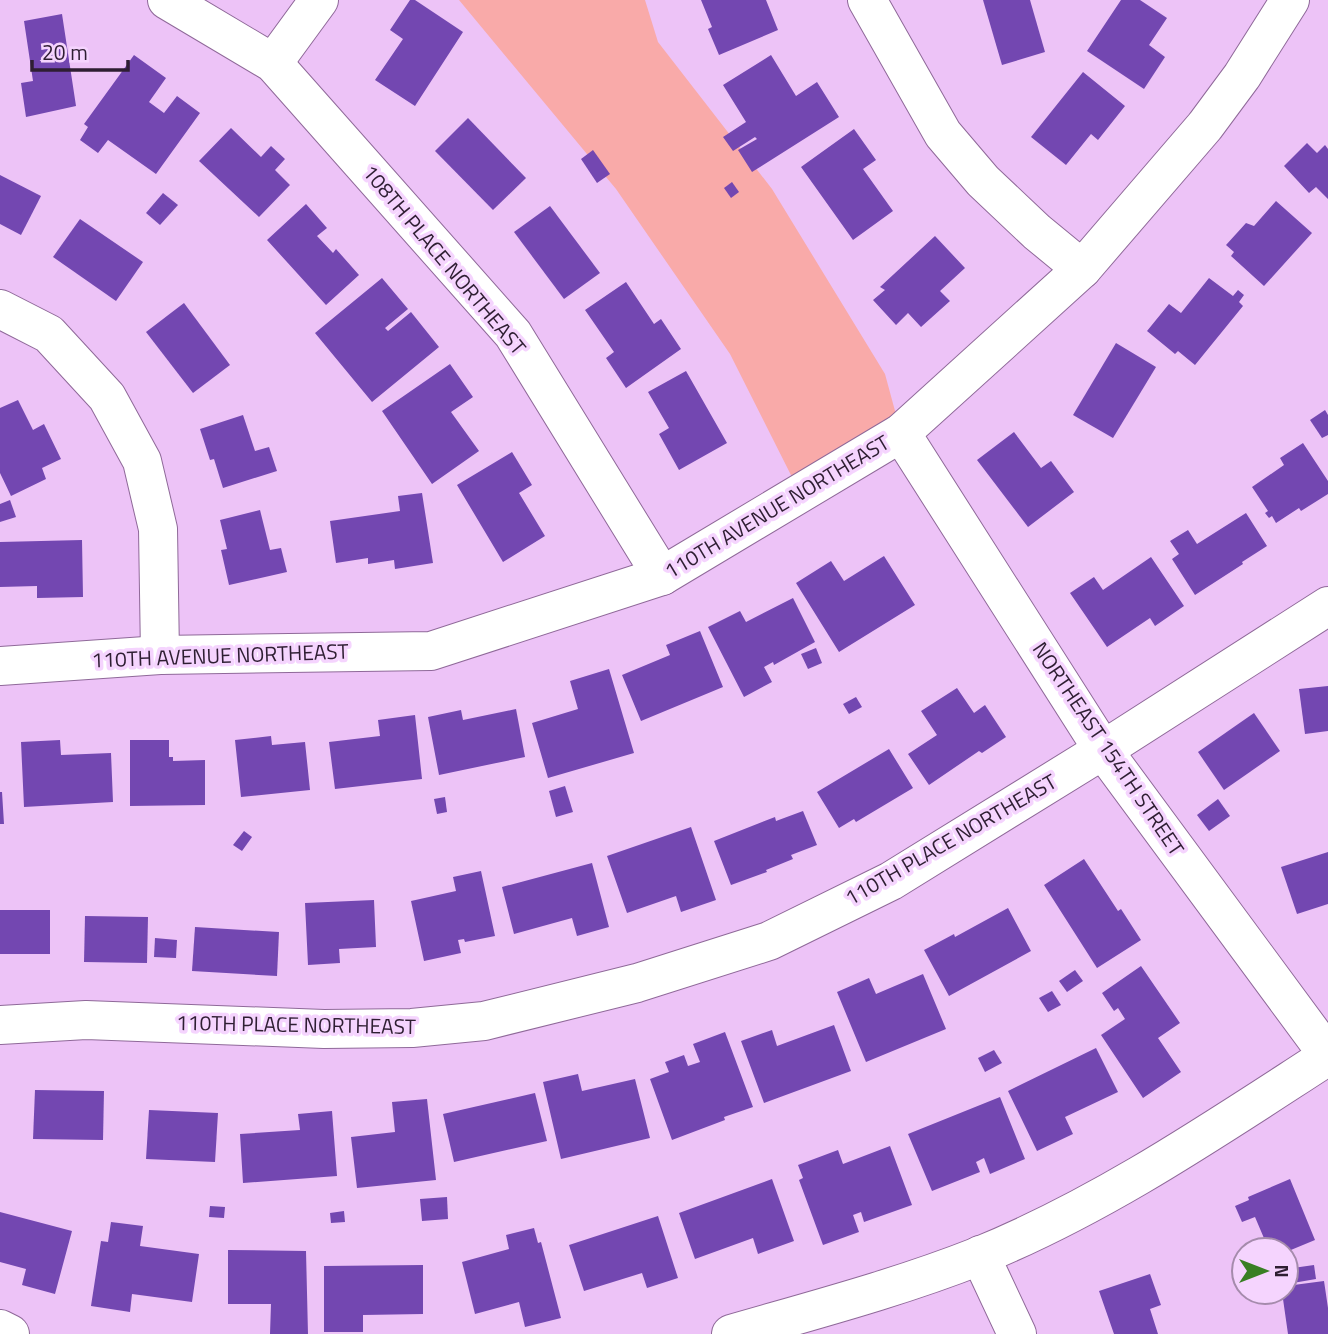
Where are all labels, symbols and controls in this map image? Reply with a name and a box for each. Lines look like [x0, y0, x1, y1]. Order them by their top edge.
scale bar [32, 28, 128, 72]
text: 20 m [42, 36, 88, 68]
street label: 108TH PLACE NORTHEAST [355, 157, 534, 362]
street label: 110TH AVENUE NORTHEAST [658, 426, 895, 586]
street label: 110TH AVENUE NORTHEAST [91, 635, 349, 675]
street label: NORTHEAST 154TH STREET [1025, 635, 1192, 862]
street label: 110TH PLACE NORTHEAST [839, 765, 1062, 913]
street label: 110TH PLACE NORTHEAST [176, 1006, 416, 1042]
north arrow [1230, 1236, 1300, 1306]
text: N [1268, 1264, 1297, 1278]

